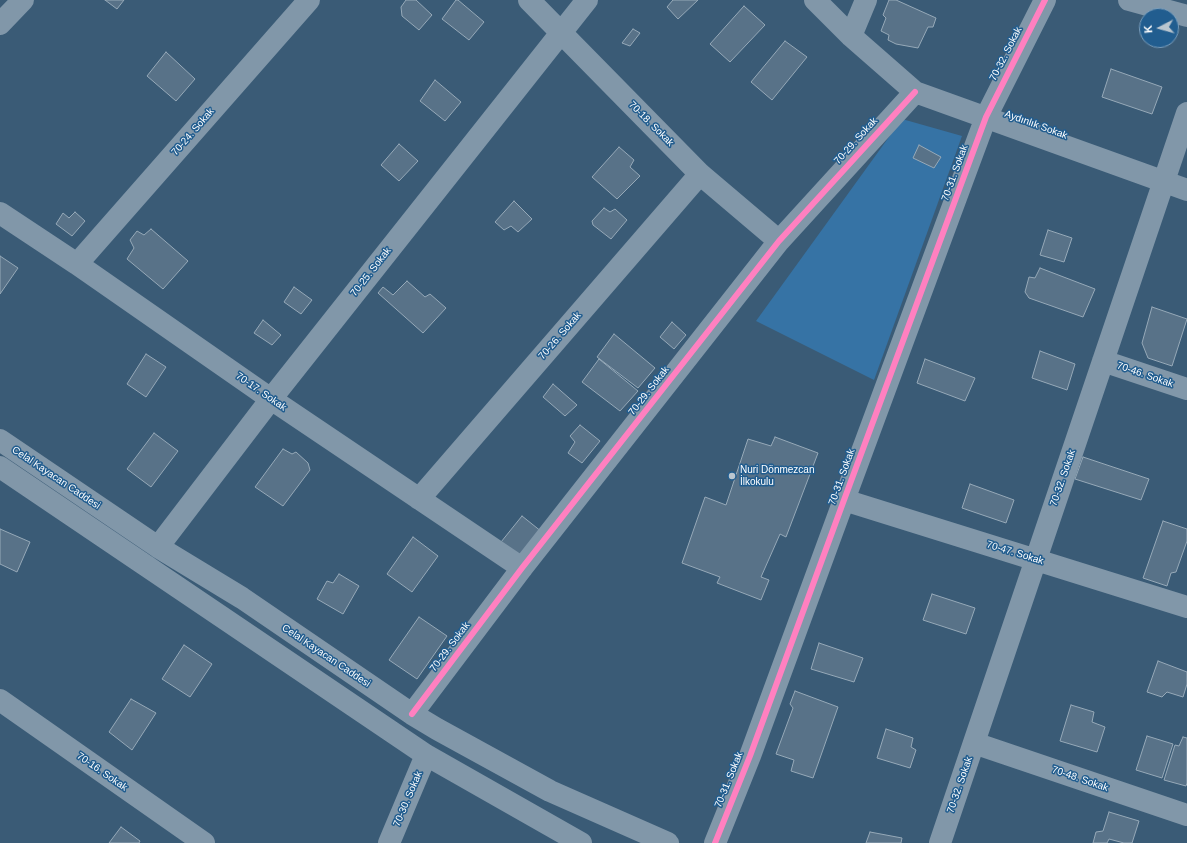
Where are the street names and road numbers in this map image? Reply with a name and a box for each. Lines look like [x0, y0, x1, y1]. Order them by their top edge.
street label: 70-32. Sokak [987, 25, 1025, 83]
street label: 70-18. Sokak [626, 99, 676, 149]
street label: 70-24. Sokak [169, 106, 217, 158]
street label: Aydınlık Sokak [1003, 108, 1069, 142]
street label: 70-29. Sokak [832, 115, 880, 167]
street label: 70-31. Sokak [939, 143, 971, 203]
street label: 70-25. Sokak [348, 245, 394, 299]
street label: 70-26. Sokak [536, 310, 584, 362]
street label: 70-46. Sokak [1115, 360, 1175, 390]
street label: 70-29. Sokak [626, 364, 672, 418]
street label: 70-17. Sokak [233, 370, 289, 414]
street label: Celal Kayacan Caddesi [10, 444, 102, 512]
street label: 70-31. Sokak [826, 447, 858, 507]
street label: 70-32. Sokak [1048, 448, 1078, 508]
street label: 70-47. Sokak [985, 539, 1045, 567]
street label: 70-29. Sokak [427, 620, 473, 674]
street label: Celal Kayacan Caddesi [280, 622, 372, 690]
street label: 70-16. Sokak [74, 750, 130, 794]
street label: 70-31. Sokak [712, 750, 746, 810]
street label: 70-32. Sokak [945, 755, 975, 815]
street label: 70-48. Sokak [1050, 764, 1110, 794]
street label: 70-30. Sokak [391, 770, 425, 828]

